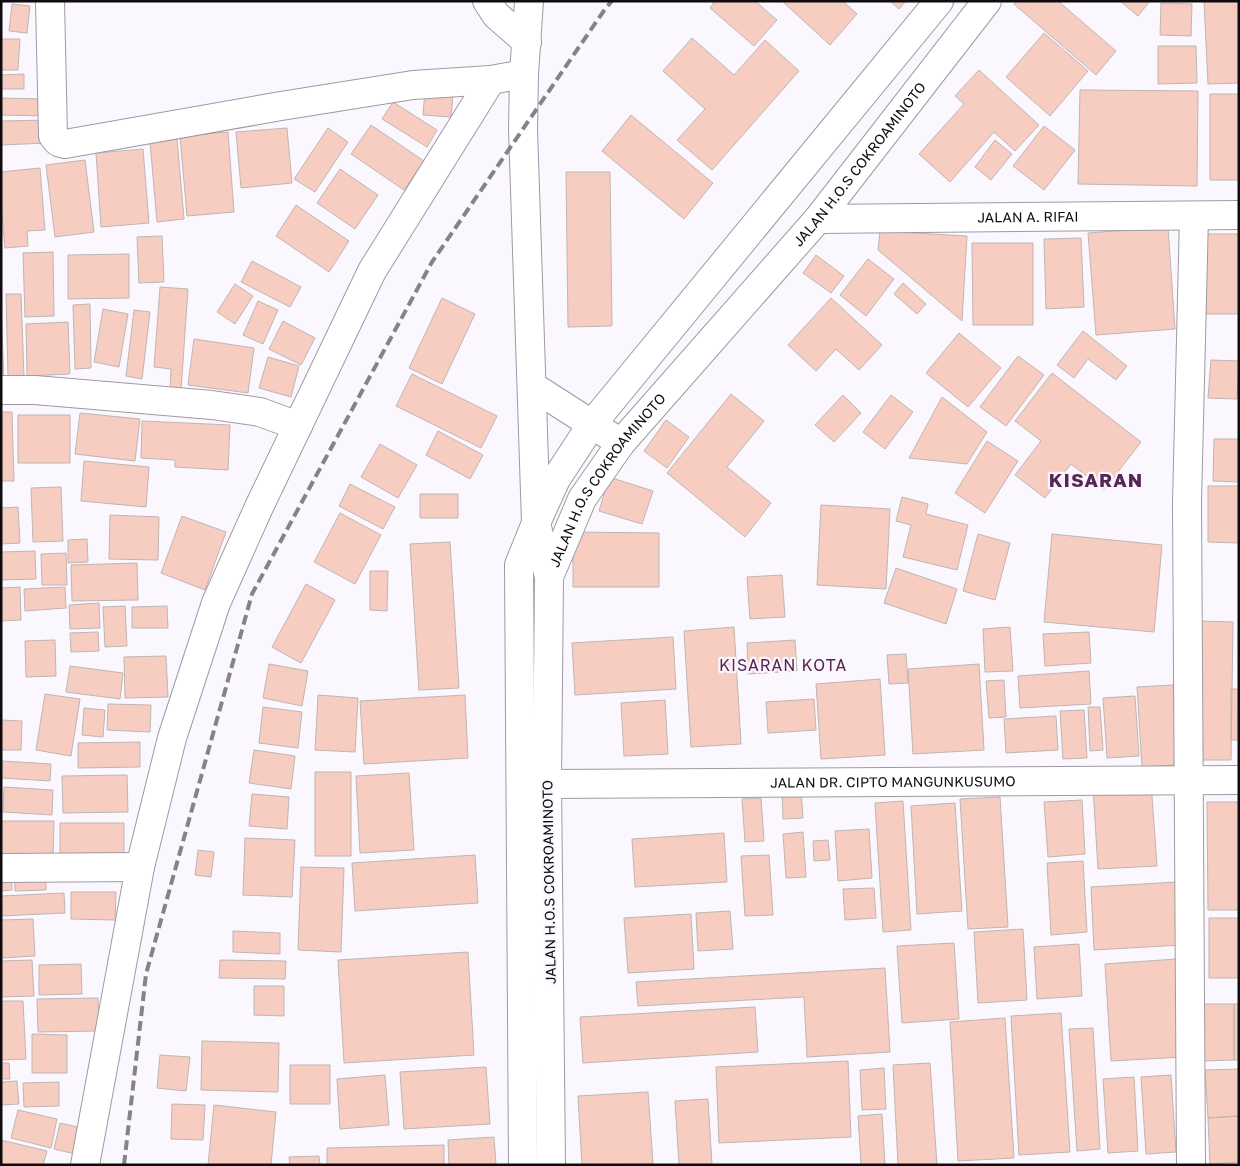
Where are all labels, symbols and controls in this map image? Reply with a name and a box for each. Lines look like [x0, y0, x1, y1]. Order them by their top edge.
street label: JALAN H.O.S COKROAMINOTO [789, 78, 929, 249]
street label: JALAN A. RIFAI [977, 208, 1079, 225]
street label: JALAN H.O.S COKROAMINOTO [545, 390, 669, 569]
district label: KISARAN [1049, 468, 1143, 491]
district label: KISARAN KOTA [719, 655, 847, 675]
street label: JALAN DR. CIPTO MANGUNKUSUMO [770, 772, 1016, 791]
street label: JALAN H.O.S COKROAMINOTO [538, 780, 559, 984]

